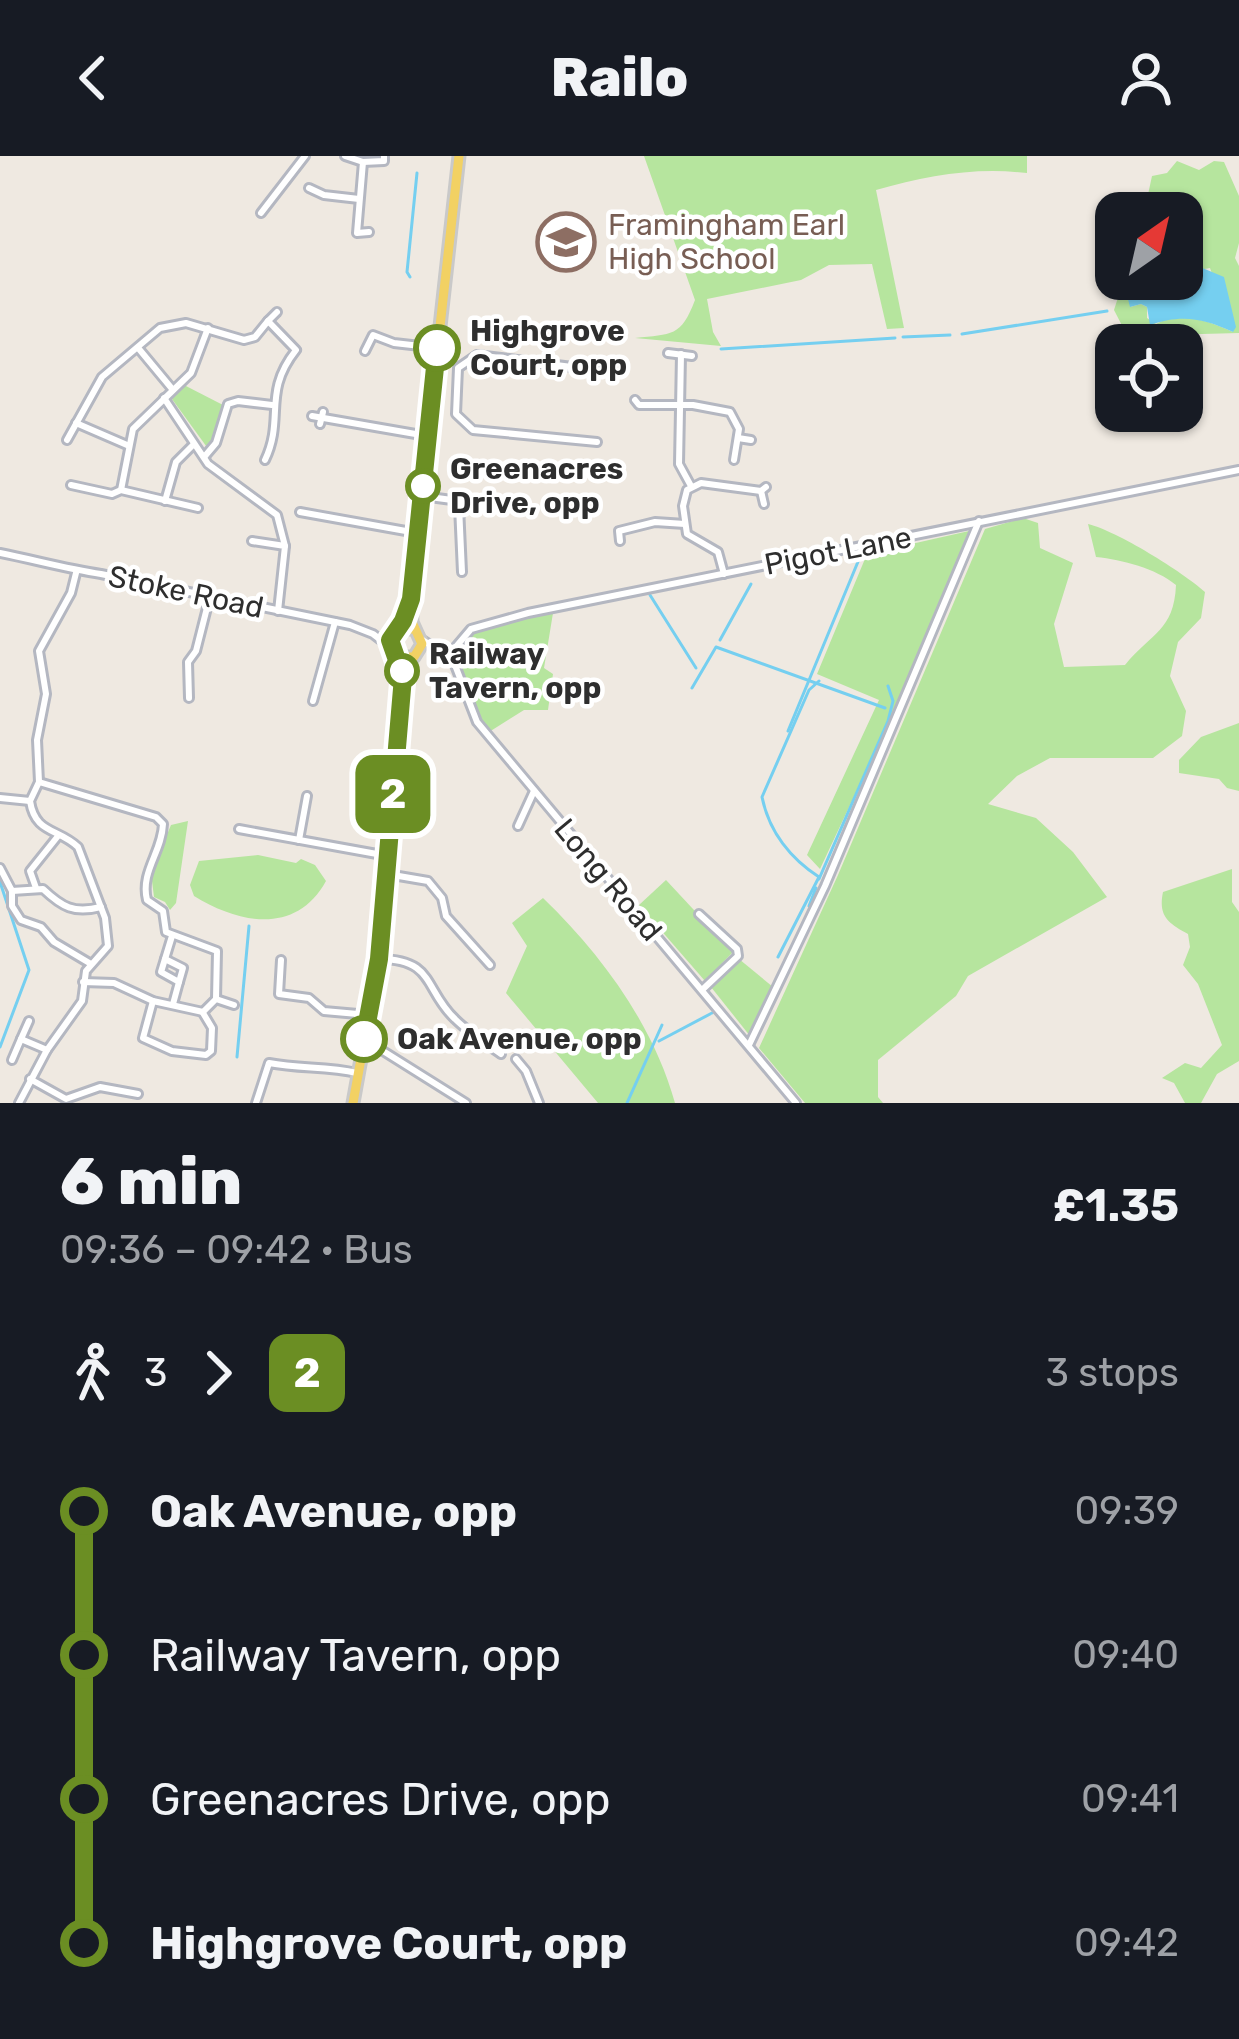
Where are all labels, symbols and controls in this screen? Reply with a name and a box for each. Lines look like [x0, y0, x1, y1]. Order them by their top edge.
icon: back [60, 45, 126, 111]
icon: person [1113, 45, 1179, 111]
text: Railo [551, 46, 688, 110]
north arrow [1095, 192, 1203, 300]
map controls [1095, 192, 1203, 432]
place label: Framingham Earl High School [608, 207, 845, 277]
school or university icon: Framingham Earl High School [535, 211, 597, 273]
place label: Highgrove Court, opp [470, 313, 627, 383]
button: locate [1095, 324, 1203, 432]
marker: Highgrove Court, opp [415, 326, 459, 370]
place label: Greenacres Drive, opp [450, 451, 623, 521]
marker: Greenacres Drive, opp [407, 470, 439, 502]
street label: Pigot Lane [761, 519, 915, 583]
street label: Stoke Road [105, 558, 267, 626]
place label: Railway Tavern, opp [429, 636, 601, 706]
marker: Railway Tavern, opp [386, 655, 418, 687]
line badge: 2 [354, 755, 432, 833]
text: 2 [379, 769, 407, 819]
street label: Long Road [547, 812, 669, 948]
marker: Oak Avenue, opp [342, 1017, 386, 1061]
place label: Oak Avenue, opp [397, 1021, 642, 1057]
text: 6 min [60, 1142, 242, 1221]
text: £1.35 [1053, 1179, 1179, 1232]
text: 09:36 – 09:42 · Bus [60, 1227, 413, 1273]
icon: walk [60, 1340, 126, 1406]
icon: forward [185, 1340, 251, 1406]
text: 2 [293, 1348, 321, 1398]
text: 3 [144, 1350, 167, 1396]
text: 3 stops [1045, 1350, 1179, 1396]
text: Oak Avenue, opp [150, 1485, 517, 1538]
text: 09:39 [1075, 1488, 1179, 1534]
text: Railway Tavern, opp [150, 1629, 561, 1682]
text: 09:40 [1072, 1632, 1179, 1678]
text: Greenacres Drive, opp [150, 1773, 610, 1826]
text: 09:41 [1081, 1776, 1179, 1822]
text: Highgrove Court, opp [150, 1917, 628, 1970]
text: 09:42 [1074, 1920, 1179, 1966]

